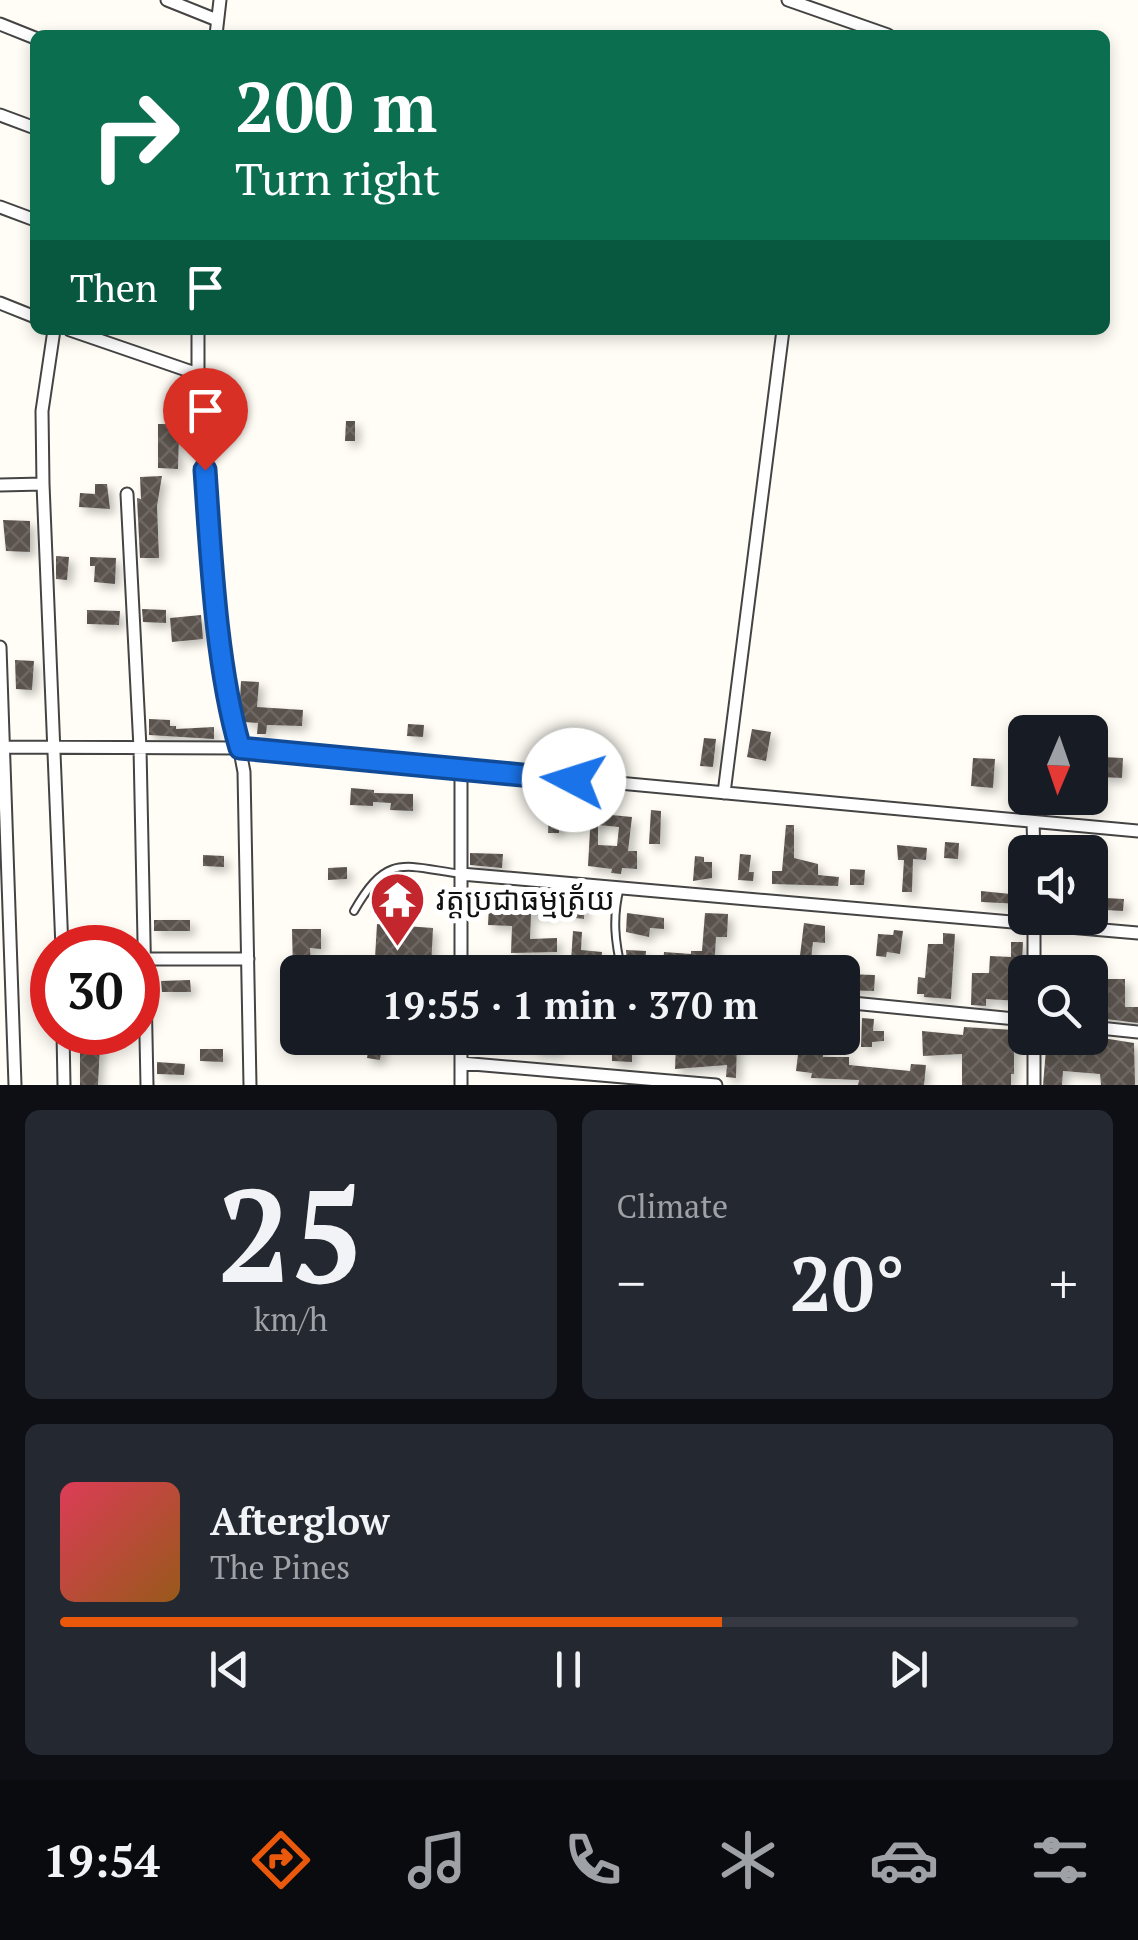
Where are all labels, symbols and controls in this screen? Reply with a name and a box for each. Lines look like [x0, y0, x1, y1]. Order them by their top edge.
text: 200 m [235, 59, 437, 152]
icon: right [70, 70, 200, 200]
text: Turn right [235, 148, 440, 208]
icon: arrive [178, 260, 233, 315]
text: Then [70, 263, 158, 313]
pin [163, 368, 248, 471]
icon: arrive [178, 383, 233, 438]
north arrow [1008, 715, 1108, 815]
map controls [1008, 715, 1108, 1055]
position arrow [522, 728, 626, 832]
button: sound [1008, 835, 1108, 935]
temple icon: វត្តប្រជាធម្មត្រ័យ [367, 870, 427, 949]
place label: វត្តប្រជាធម្មត្រ័យ [436, 879, 615, 919]
speed limit sign: 30 [30, 925, 160, 1055]
button: search [1008, 955, 1108, 1055]
text: 19:55 · 1 min · 370 m [382, 980, 758, 1030]
text: 25 [217, 1147, 364, 1319]
text: Climate [617, 1185, 728, 1227]
text: 20° [789, 1233, 905, 1332]
text: − [617, 1246, 646, 1319]
text: + [1049, 1246, 1078, 1319]
text: km/h [254, 1298, 328, 1340]
text: Afterglow [210, 1496, 390, 1546]
text: The Pines [210, 1546, 350, 1588]
icon: previous [202, 1642, 257, 1697]
icon: pause [541, 1642, 596, 1697]
icon: next [881, 1642, 936, 1697]
icon: directions [246, 1825, 316, 1895]
icon: music [402, 1825, 472, 1895]
icon: phone [558, 1825, 628, 1895]
icon: climate [713, 1825, 783, 1895]
icon: car [869, 1825, 939, 1895]
icon: filters [1025, 1825, 1095, 1895]
text: 19:54 [43, 1830, 160, 1890]

